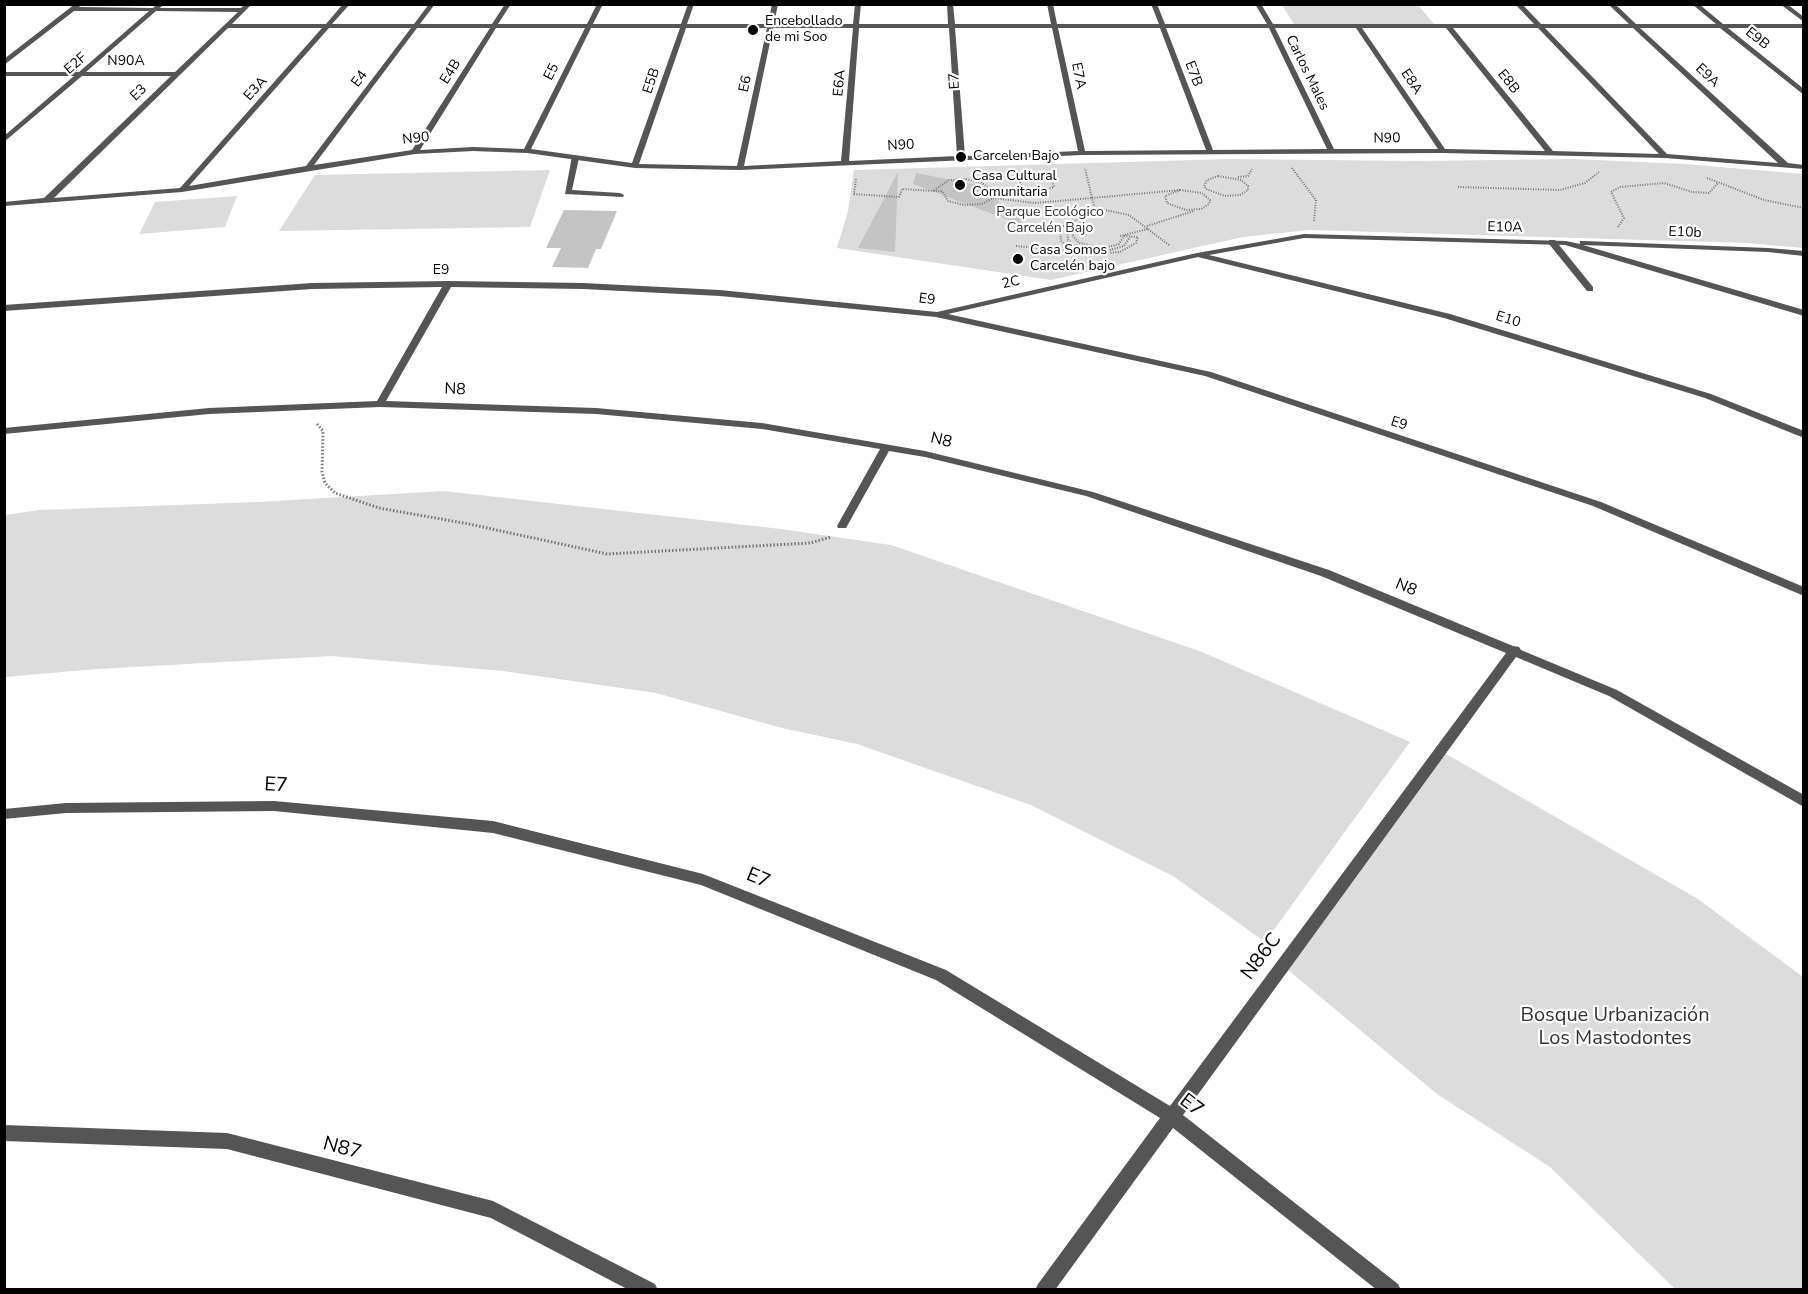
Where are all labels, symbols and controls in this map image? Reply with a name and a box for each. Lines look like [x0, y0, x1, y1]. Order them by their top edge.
place label: Encebollado de mi Soo [765, 14, 843, 46]
marker: Encebollado de mi Soo [746, 23, 760, 37]
street label: E9B [1742, 24, 1772, 54]
street label: Carlos Males [1282, 33, 1332, 113]
street label: E2F [61, 50, 91, 78]
street label: N90A [107, 54, 145, 70]
street label: E4B [437, 57, 465, 87]
street label: E7B [1180, 59, 1206, 89]
street label: E5 [541, 61, 563, 83]
street label: E7A [1067, 61, 1089, 91]
street label: E9A [1691, 61, 1723, 91]
street label: E5B [640, 66, 664, 96]
street label: E8A [1397, 66, 1425, 98]
street label: E4 [348, 67, 372, 91]
street label: E8B [1493, 67, 1523, 97]
street label: E6A [830, 69, 850, 97]
street label: E7 [946, 72, 964, 90]
street label: E3A [241, 73, 271, 105]
street label: E6 [736, 74, 756, 94]
street label: E3 [127, 81, 151, 105]
street label: N90 [402, 129, 430, 149]
street label: N90 [1373, 130, 1401, 148]
street label: N90 [887, 137, 915, 155]
place label: Carcelen Bajo [973, 149, 1059, 165]
marker: Carcelen Bajo [954, 150, 968, 164]
place label: Casa Cultural Comunitaria [972, 169, 1057, 202]
marker: Casa Cultural Comunitaria [953, 178, 967, 192]
park label: Parque Ecológico Carcelén Bajo [996, 205, 1104, 238]
street label: E10A [1487, 219, 1523, 237]
street label: E10b [1668, 224, 1702, 242]
place label: Casa Somos Carcelén bajo [1030, 243, 1115, 276]
marker: Casa Somos Carcelén bajo [1011, 252, 1025, 266]
street label: E9 [433, 263, 449, 279]
street label: 2C [1000, 273, 1022, 293]
street label: E9 [918, 291, 936, 309]
street label: E10 [1494, 308, 1522, 332]
street label: N8 [444, 380, 466, 400]
street label: E9 [1389, 413, 1409, 435]
street label: N8 [928, 429, 954, 453]
street label: N8 [1392, 575, 1420, 601]
street label: E7 [264, 773, 288, 799]
street label: E7 [743, 863, 773, 895]
street label: N86C [1237, 929, 1287, 985]
park label: Bosque Urbanización Los Mastodontes [1520, 1004, 1710, 1051]
street label: E7 [1174, 1089, 1208, 1123]
street label: N87 [320, 1132, 364, 1166]

